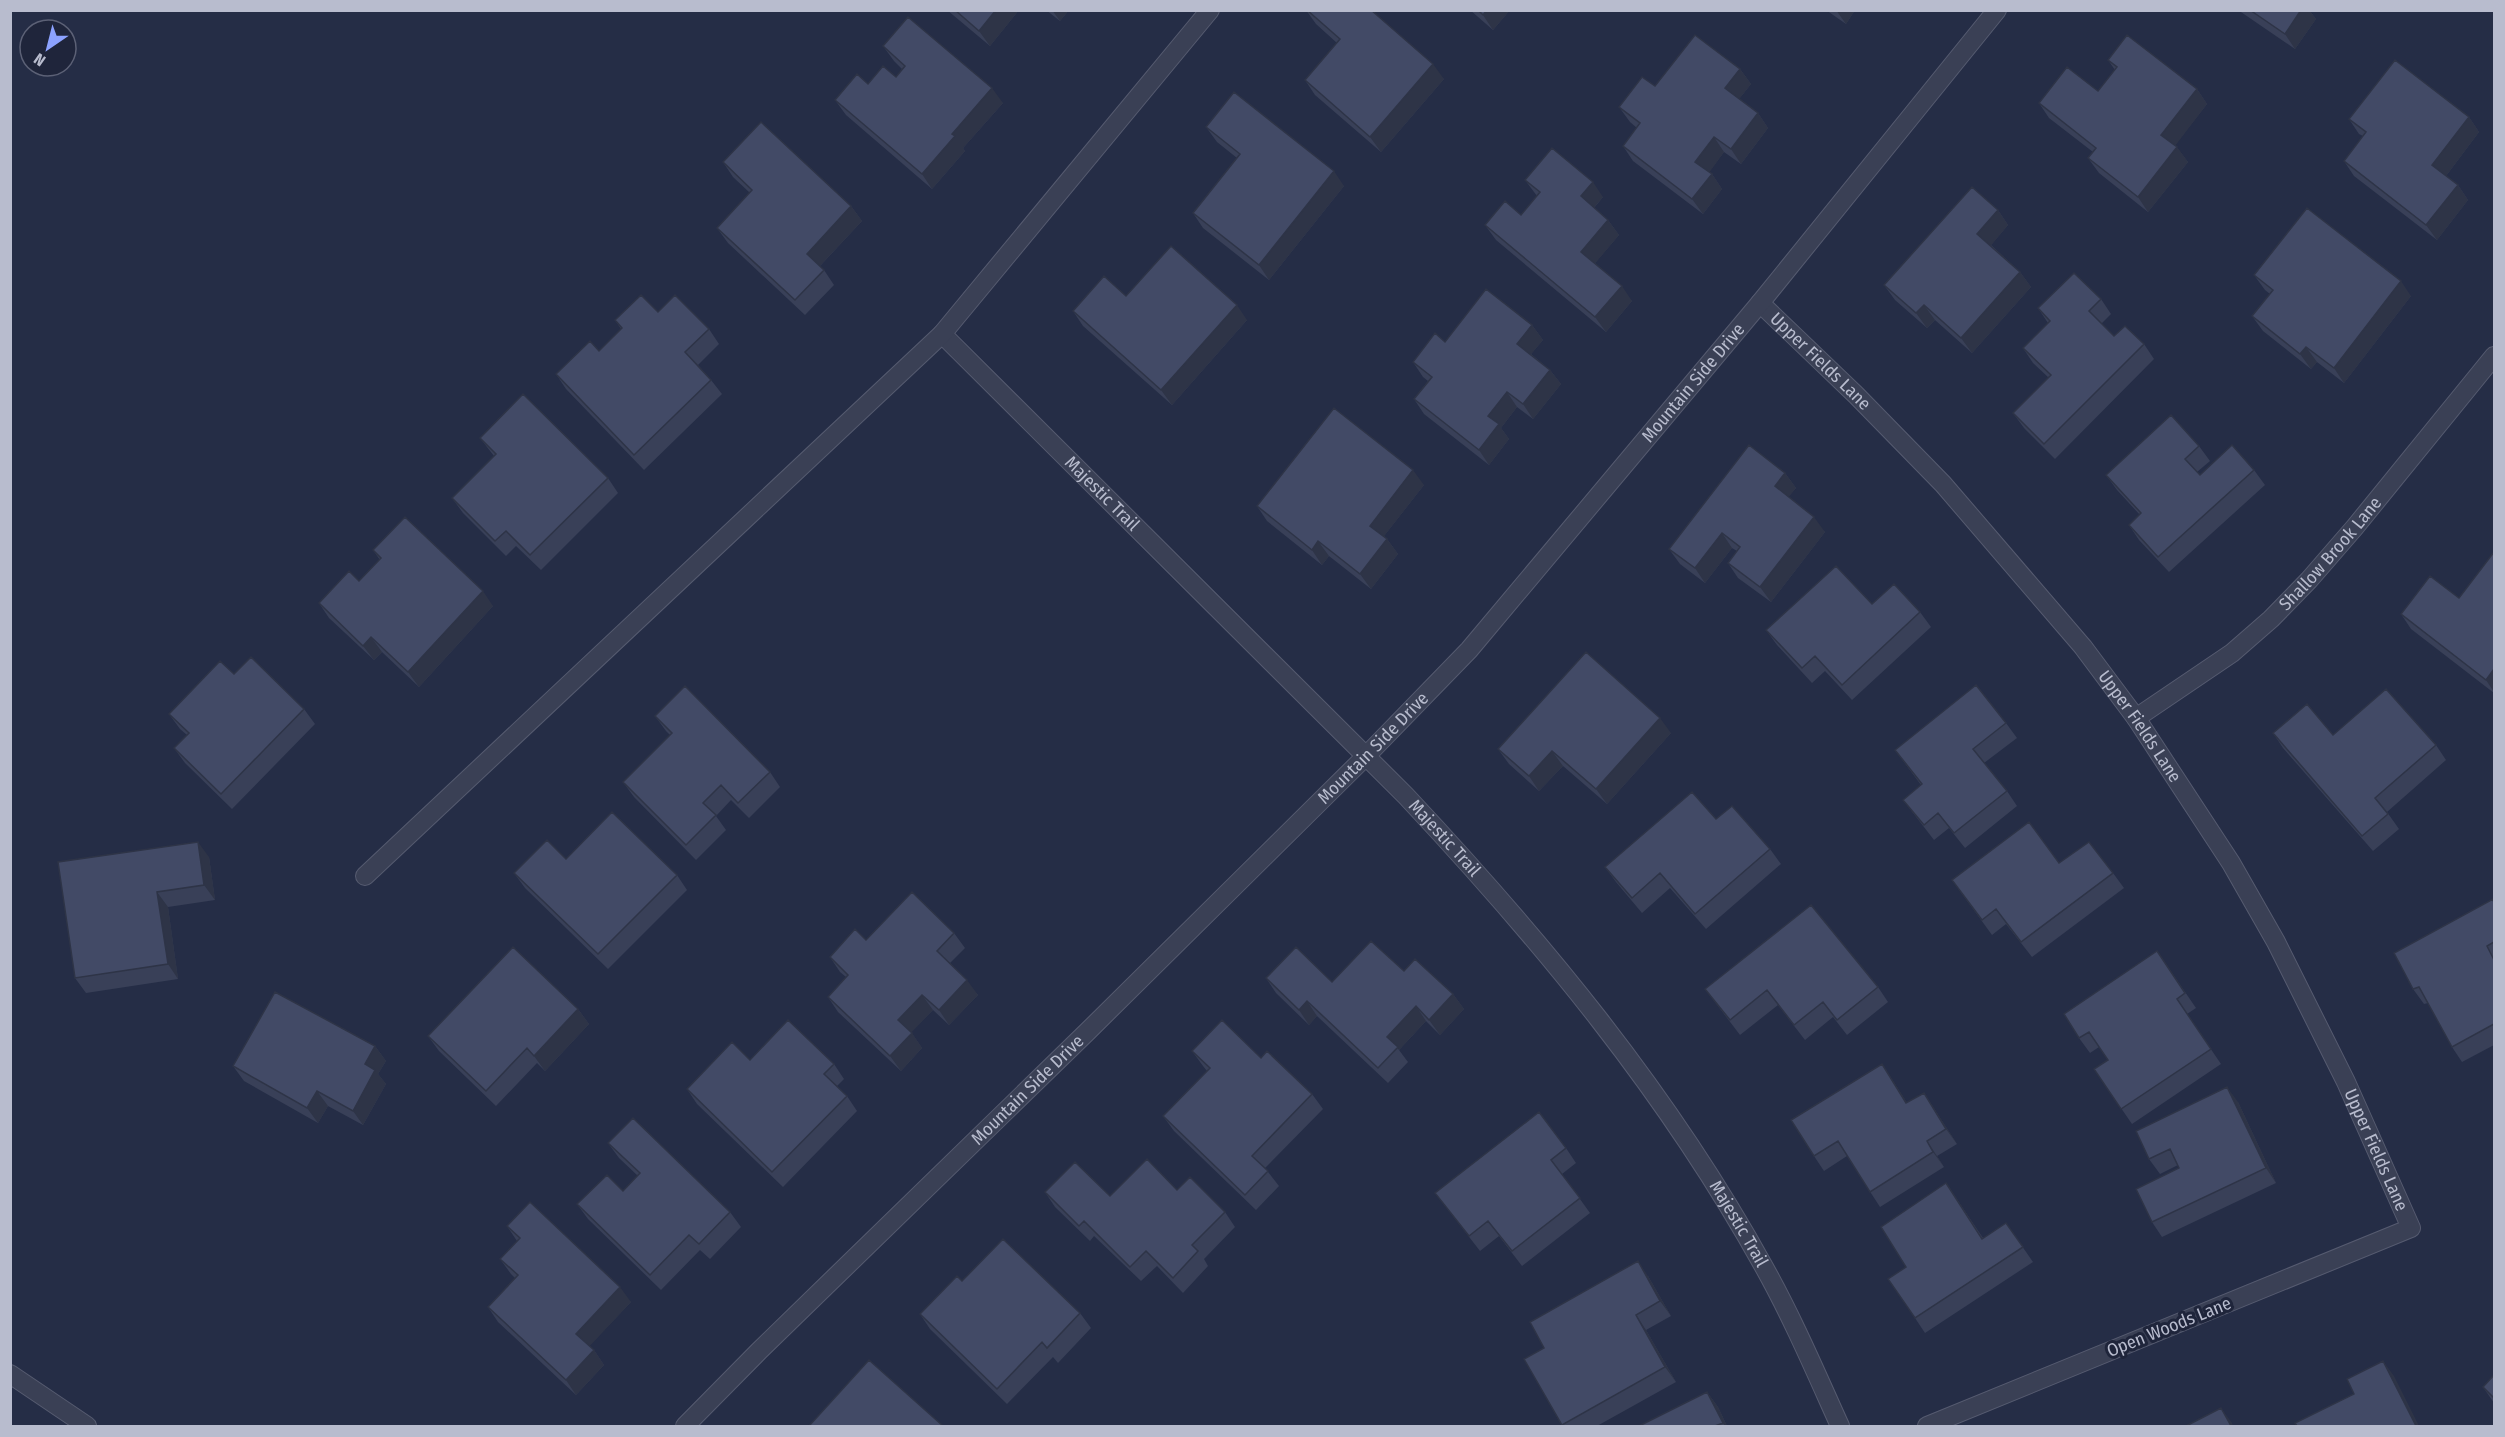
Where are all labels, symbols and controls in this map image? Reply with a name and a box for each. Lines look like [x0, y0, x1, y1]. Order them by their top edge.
north arrow [18, 18, 78, 78]
text: N [30, 49, 49, 70]
street label: Upper Fields Lane [1766, 308, 1876, 415]
street label: Mountain Side Drive [1637, 319, 1749, 447]
street label: Majestic Trail [1060, 452, 1144, 536]
street label: Shallow Brook Lane [2274, 492, 2386, 615]
street label: Upper Fields Lane [2093, 666, 2186, 787]
street label: Mountain Side Drive [1313, 687, 1433, 809]
street label: Majestic Trail [1404, 795, 1486, 881]
street label: Mountain Side Drive [967, 1030, 1089, 1149]
street label: Upper Fields Lane [2339, 1085, 2413, 1214]
street label: Majestic Trail [1705, 1177, 1773, 1271]
street label: Open Woods Lane [2104, 1292, 2235, 1362]

